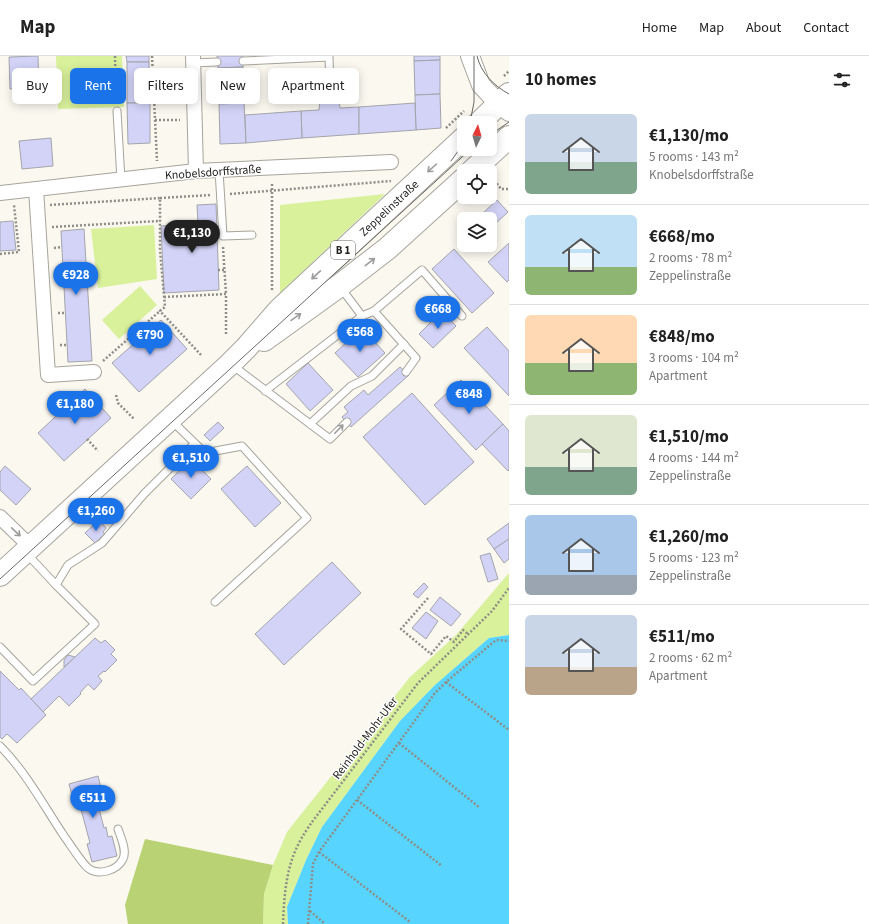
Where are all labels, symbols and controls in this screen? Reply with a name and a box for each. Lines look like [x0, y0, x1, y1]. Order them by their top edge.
text: Map [20, 14, 55, 41]
text: Home [642, 18, 677, 38]
text: Map [699, 18, 724, 38]
text: About [746, 18, 781, 38]
text: Contact [803, 18, 849, 38]
chip: Buy [12, 68, 62, 104]
chip: Rent [70, 68, 126, 104]
chip: Filters [134, 68, 198, 104]
chip: New [206, 68, 260, 104]
chip: Apartment [268, 68, 359, 104]
text: 10 homes [525, 68, 596, 92]
icon: filters [831, 69, 853, 91]
north arrow [457, 116, 497, 156]
map controls [457, 116, 497, 252]
text: €1,130/mo [649, 124, 729, 148]
icon: home [557, 130, 605, 178]
text: 5 rooms · 143 m² [649, 148, 739, 166]
street label: Knobelsdorffstraße [164, 161, 262, 184]
one-way arrow [427, 163, 437, 173]
button: locate [457, 164, 497, 204]
text: Knobelsdorffstraße [649, 166, 754, 184]
street label: Zeppelinstraße [356, 176, 423, 240]
button: layers [457, 212, 497, 252]
pin: €1,130 [159, 220, 225, 254]
text: €1,130 [173, 224, 211, 242]
text: €668/mo [649, 225, 715, 249]
icon: home [557, 231, 605, 279]
road number: B 1 [331, 241, 355, 259]
text: 2 rooms · 78 m² [649, 249, 732, 267]
one-way arrow [365, 258, 376, 266]
pin: €928 [52, 262, 100, 296]
text: €928 [62, 266, 90, 284]
text: Zeppelinstraße [649, 267, 731, 285]
one-way arrow [311, 270, 321, 280]
pin: €668 [414, 296, 462, 330]
text: €668 [424, 300, 452, 318]
one-way arrow [290, 313, 301, 321]
pin: €568 [336, 319, 384, 353]
pin: €790 [126, 322, 174, 356]
text: €568 [346, 323, 374, 341]
text: €848/mo [649, 325, 715, 349]
text: €790 [136, 326, 164, 344]
icon: home [557, 331, 605, 379]
text: 3 rooms · 104 m² [649, 349, 739, 367]
text: Apartment [649, 367, 707, 385]
pin: €848 [445, 381, 493, 415]
text: €848 [455, 385, 483, 403]
pin: €1,180 [42, 391, 108, 425]
text: €1,180 [56, 395, 94, 413]
one-way arrow [334, 424, 344, 434]
text: €1,510/mo [649, 425, 729, 449]
icon: home [557, 431, 605, 479]
pin: €1,510 [158, 445, 224, 479]
text: €1,510 [172, 449, 210, 467]
text: 4 rooms · 144 m² [649, 449, 739, 467]
text: Zeppelinstraße [649, 467, 731, 485]
pin: €1,260 [63, 498, 129, 532]
text: €1,260 [77, 502, 115, 520]
text: €1,260/mo [649, 525, 729, 549]
one-way arrow [11, 527, 21, 537]
icon: home [557, 531, 605, 579]
text: 5 rooms · 123 m² [649, 549, 739, 567]
text: Zeppelinstraße [649, 567, 731, 585]
text: €511/mo [649, 625, 715, 649]
icon: home [557, 631, 605, 679]
text: 2 rooms · 62 m² [649, 649, 732, 667]
text: Apartment [649, 667, 707, 685]
street label: Reinhold-Mohr-Ufer [329, 693, 403, 783]
pin: €511 [69, 785, 117, 819]
text: €511 [79, 789, 107, 807]

